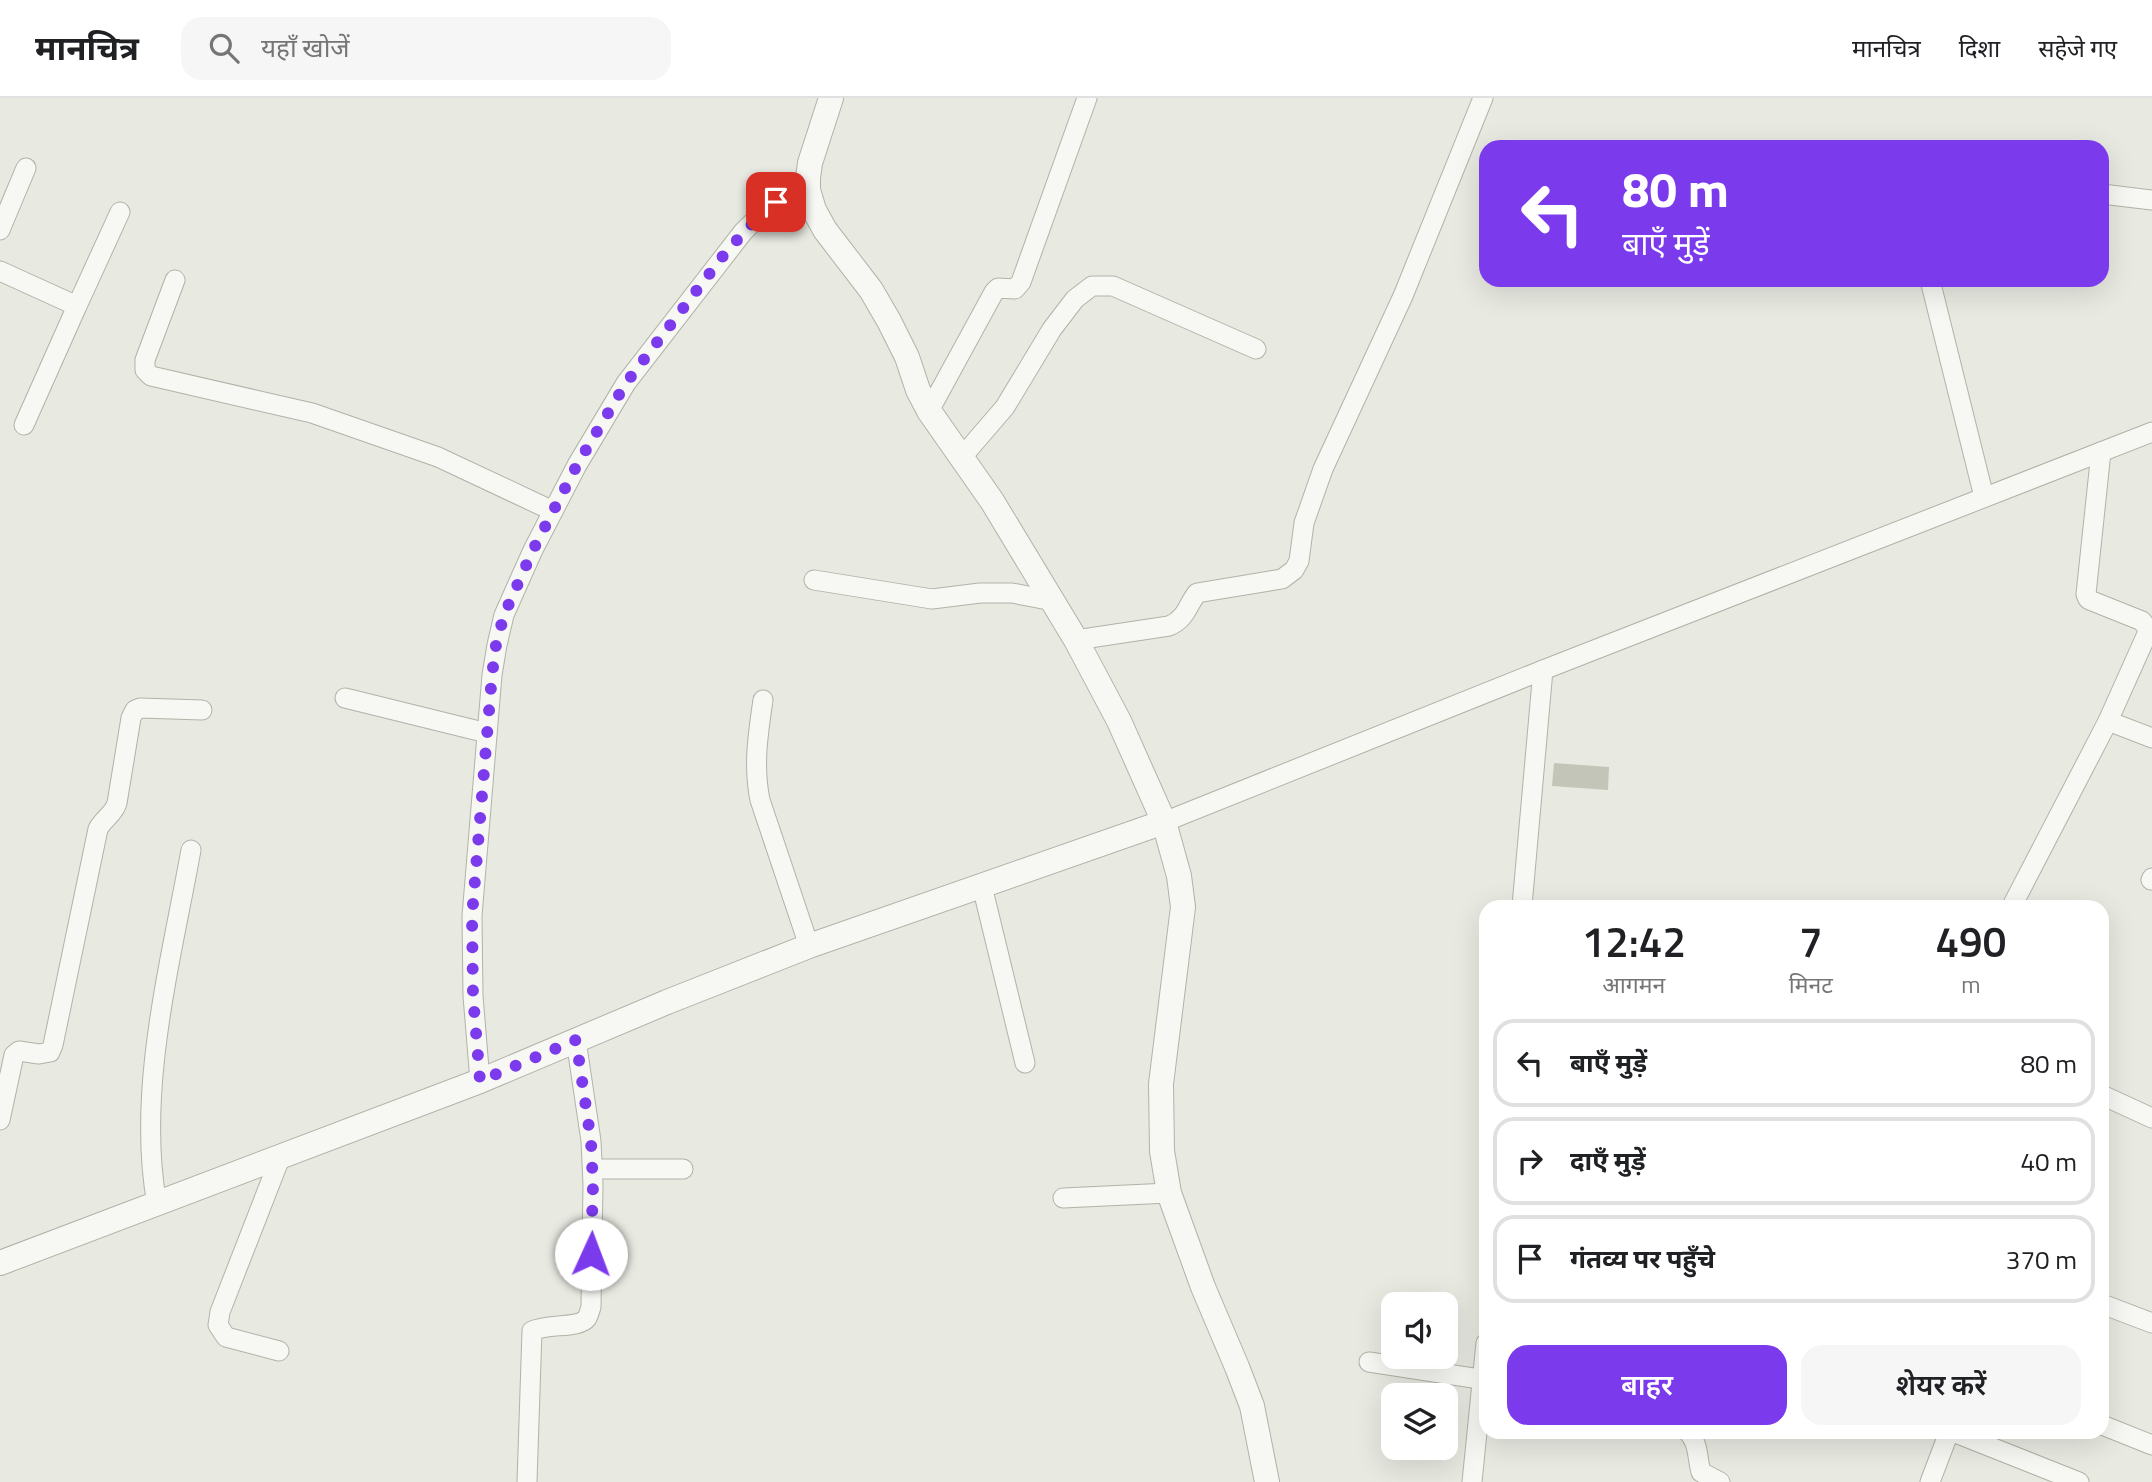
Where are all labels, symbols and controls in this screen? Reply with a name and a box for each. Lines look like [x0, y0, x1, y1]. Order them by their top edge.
search box [181, 17, 671, 80]
text: मानचित्र [35, 23, 139, 73]
text: यहाँ खोजें [261, 28, 350, 67]
icon: search [205, 29, 243, 67]
text: मानचित्र [1852, 30, 1921, 66]
text: दिशा [1959, 30, 2000, 66]
text: सहेजे गए [2038, 30, 2117, 66]
text: 80 m [1622, 151, 1729, 226]
icon: left [1507, 168, 1598, 259]
pin [746, 172, 806, 232]
icon: arrive [757, 183, 795, 221]
text: बाएँ मुड़ें [1622, 219, 1710, 267]
text: 12:42 [1582, 909, 1686, 973]
text: 7 [1799, 909, 1823, 973]
text: 490 [1936, 909, 2006, 973]
text: आगमन [1602, 967, 1665, 1002]
text: मिनट [1789, 967, 1833, 1002]
text: m [1961, 967, 1980, 1002]
text: बाएँ मुड़ें [1570, 1043, 1647, 1082]
icon: left [1511, 1044, 1549, 1082]
text: 80 m [2020, 1044, 2077, 1083]
text: दाएँ मुड़ें [1570, 1141, 1646, 1180]
icon: right [1511, 1142, 1549, 1180]
text: 40 m [2020, 1142, 2077, 1181]
position arrow [554, 1217, 628, 1291]
text: गंतव्य पर पहुँचे [1570, 1239, 1715, 1278]
icon: arrive [1511, 1240, 1549, 1278]
text: 370 m [2006, 1240, 2077, 1279]
map controls [1381, 1292, 1458, 1460]
button: sound [1381, 1292, 1458, 1369]
button: बाहर [1507, 1345, 1787, 1425]
button: शेयर करें [1801, 1345, 2081, 1425]
button: layers [1381, 1383, 1458, 1460]

